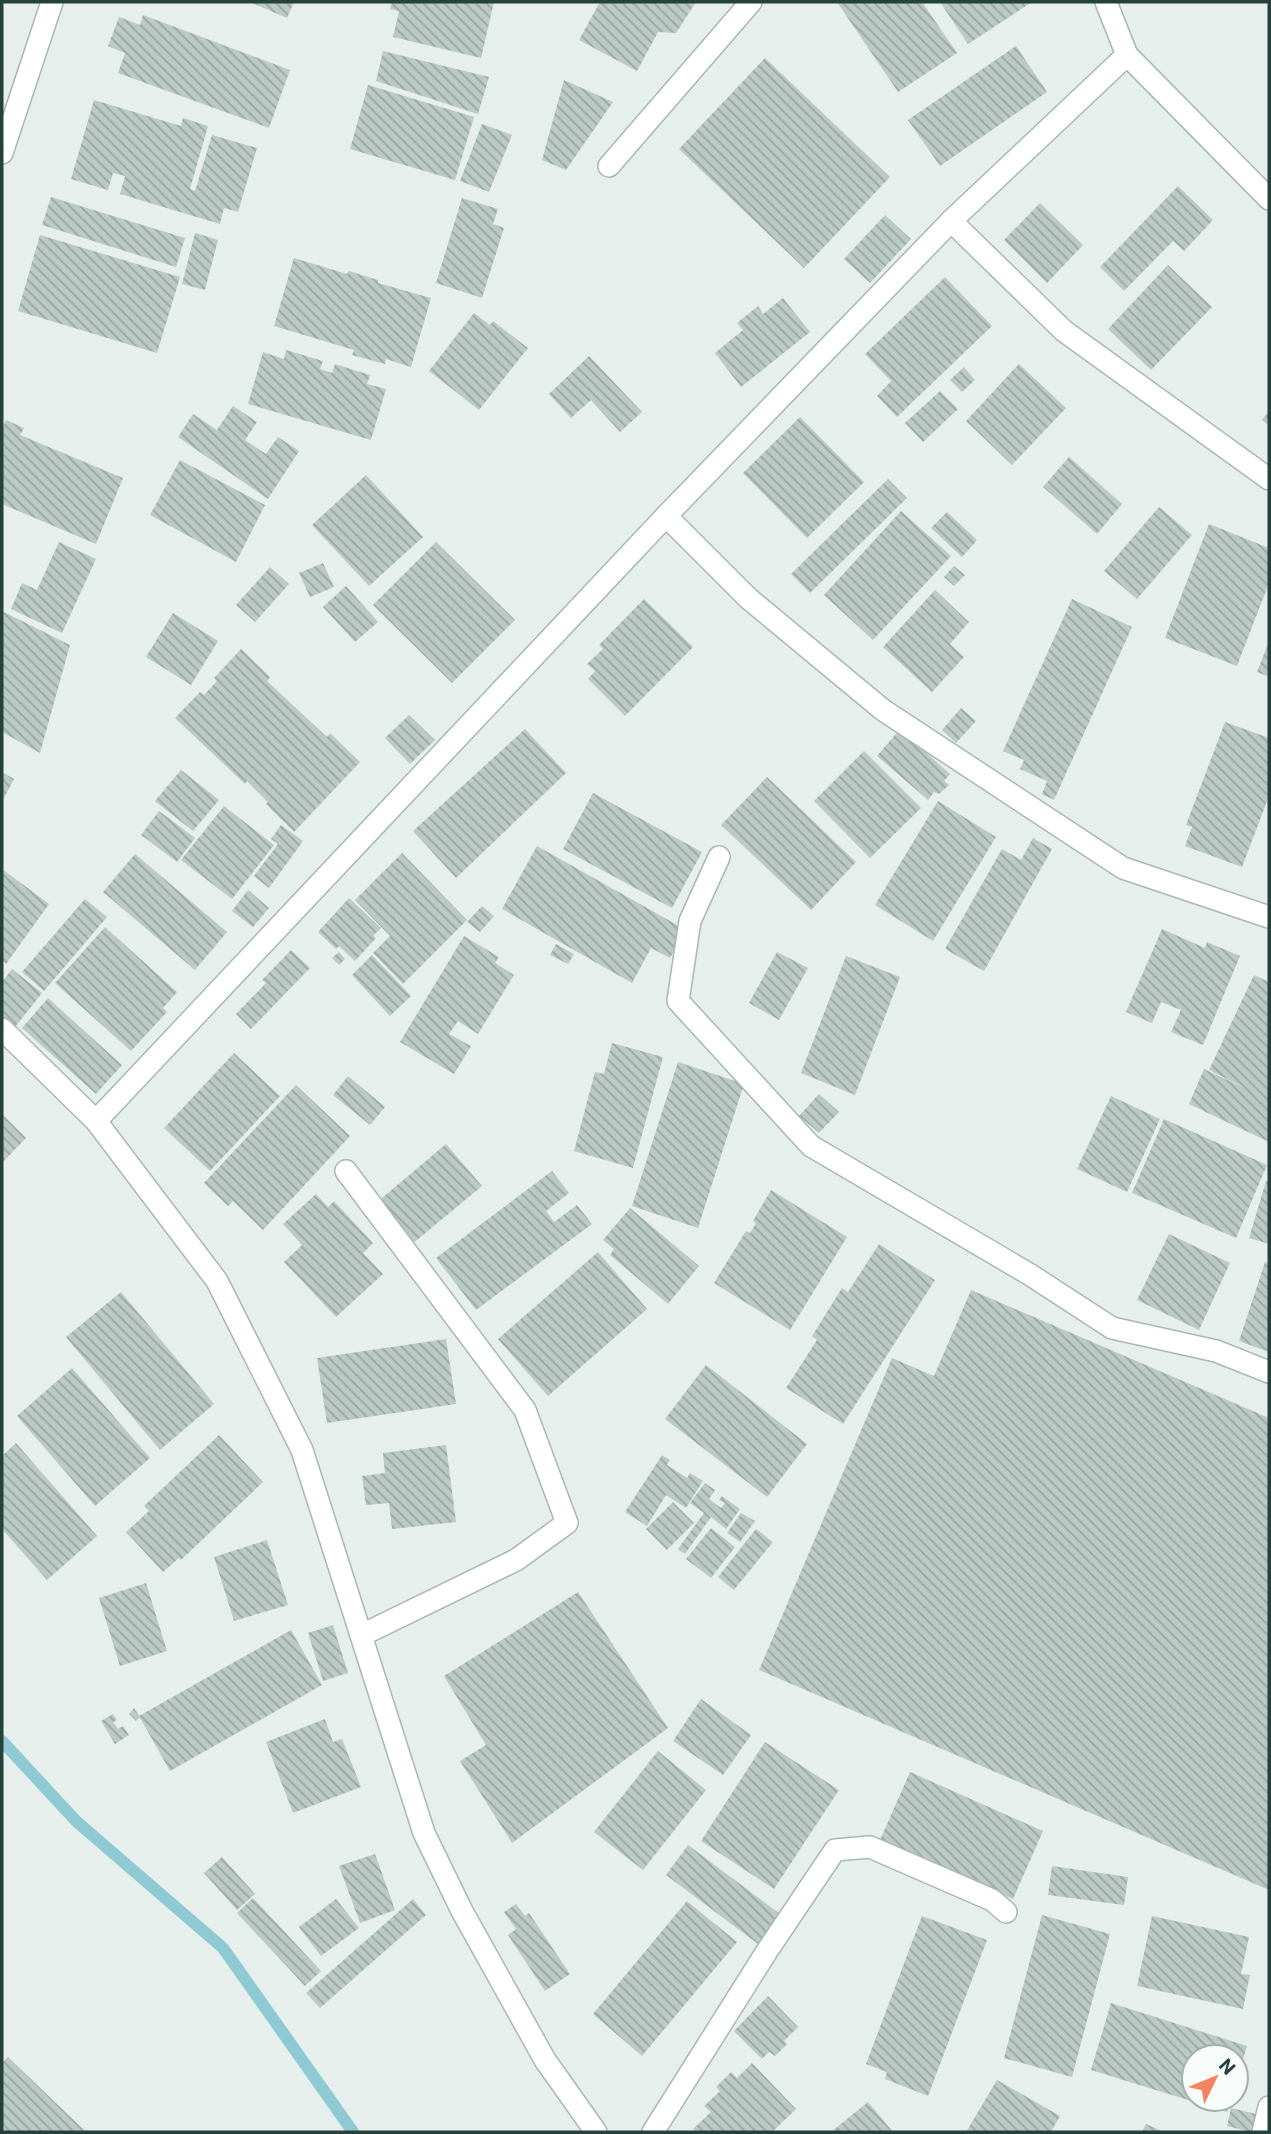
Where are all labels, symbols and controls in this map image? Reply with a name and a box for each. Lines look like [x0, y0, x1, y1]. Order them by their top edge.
north arrow [1180, 2043, 1250, 2113]
text: N [1214, 2054, 1240, 2079]

